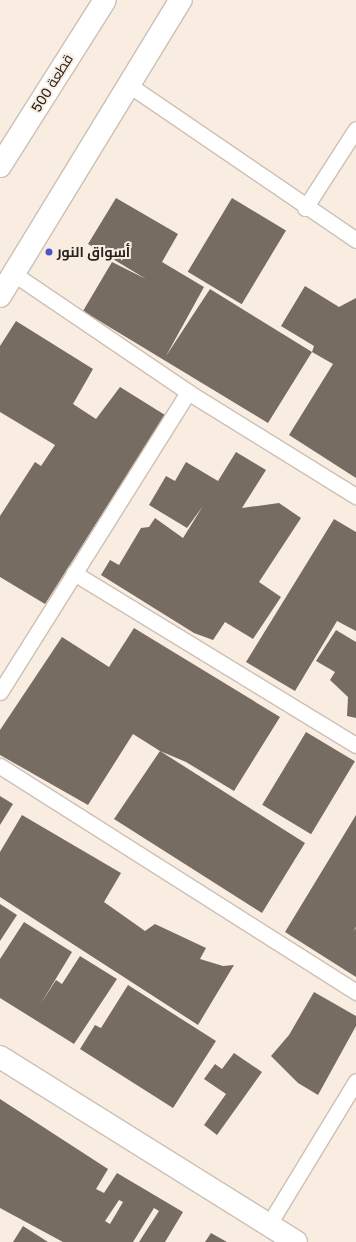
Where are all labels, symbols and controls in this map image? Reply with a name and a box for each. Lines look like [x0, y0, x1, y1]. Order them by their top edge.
street label: قطعة 500 [28, 51, 76, 115]
place label: أسواق النور [57, 244, 130, 260]
marker: أسواق النور [44, 247, 54, 257]

